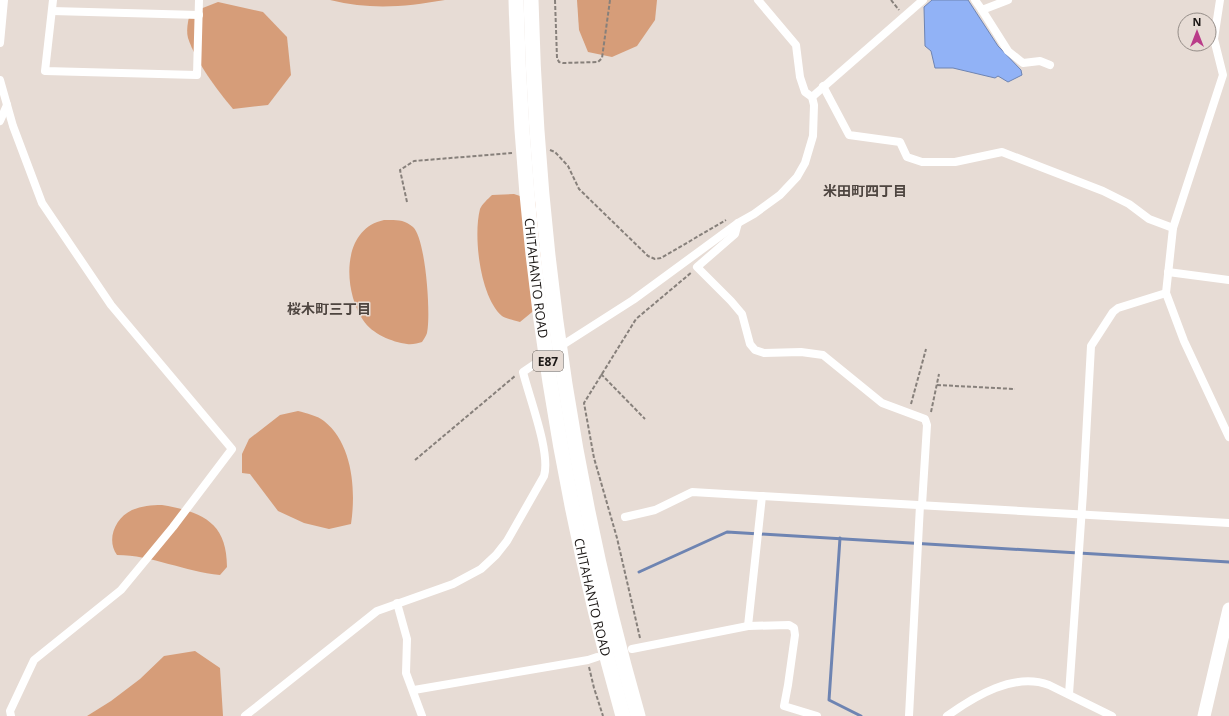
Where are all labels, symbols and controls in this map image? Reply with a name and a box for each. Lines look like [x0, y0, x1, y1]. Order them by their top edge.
north arrow [1177, 12, 1217, 52]
text: N [1193, 14, 1201, 29]
district label: 米田町四丁目 [823, 181, 907, 200]
street label: CHITAHANTO ROAD [520, 217, 553, 339]
district label: 桜木町三丁目 [287, 299, 371, 318]
road number: E87 [533, 351, 563, 371]
street label: CHITAHANTO ROAD [570, 536, 615, 658]

